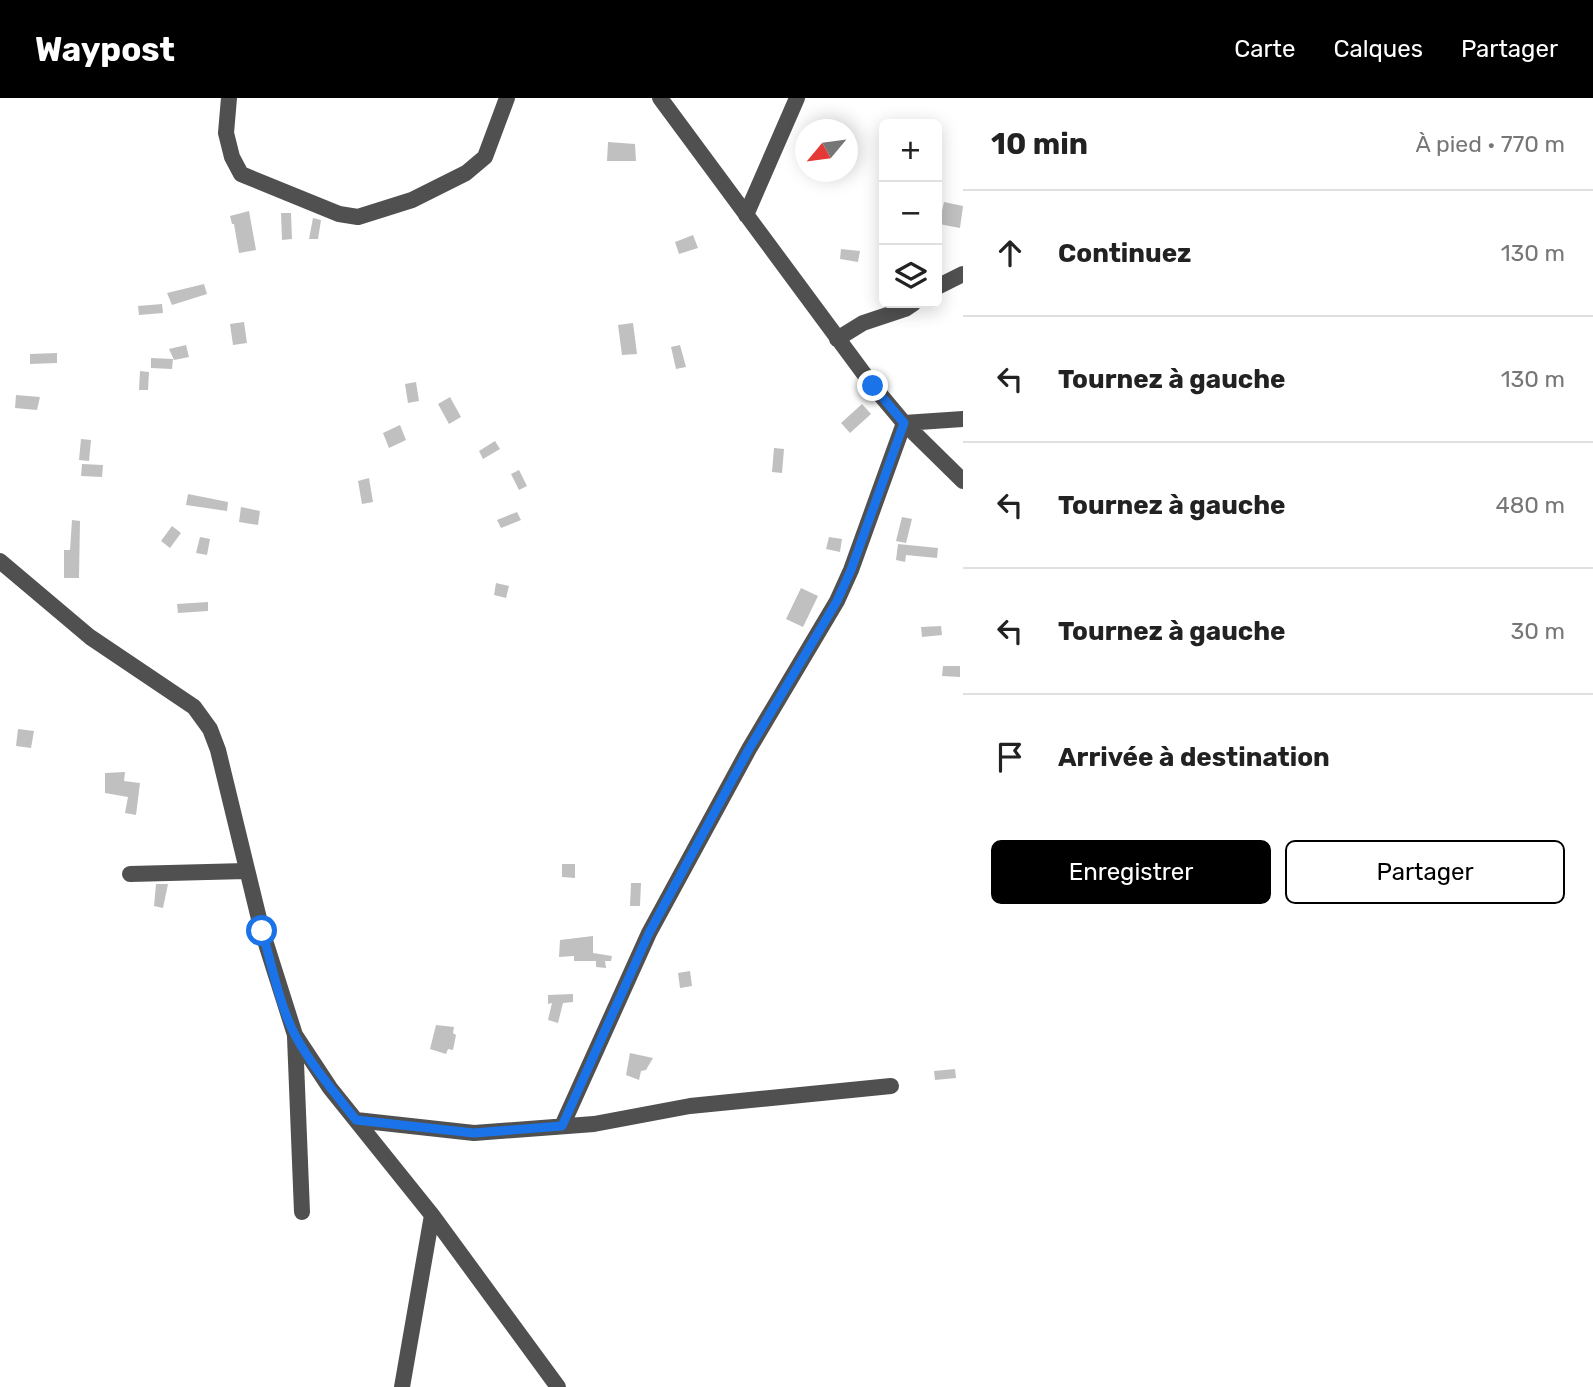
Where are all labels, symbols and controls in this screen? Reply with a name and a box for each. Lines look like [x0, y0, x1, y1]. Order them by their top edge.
text: Waypost [35, 30, 175, 69]
text: Carte [1234, 35, 1295, 63]
text: Calques [1333, 35, 1423, 63]
text: Partager [1461, 35, 1558, 63]
north arrow [795, 119, 858, 182]
map controls [879, 119, 942, 308]
button: + [879, 119, 942, 182]
text: 10 min [991, 126, 1088, 162]
text: À pied · 770 m [1416, 130, 1565, 158]
button: − [879, 182, 942, 245]
icon: ahead [991, 234, 1029, 272]
text: Continuez [1058, 238, 1191, 269]
text: 130 m [1501, 239, 1565, 267]
button: layers [879, 245, 942, 308]
icon: left [991, 360, 1029, 398]
text: Tournez à gauche [1058, 364, 1286, 395]
text: 130 m [1501, 365, 1565, 393]
route end [857, 370, 888, 401]
icon: left [991, 486, 1029, 524]
text: Tournez à gauche [1058, 490, 1286, 521]
text: 480 m [1495, 491, 1565, 519]
icon: left [991, 612, 1029, 650]
text: Tournez à gauche [1058, 616, 1286, 647]
text: 30 m [1510, 617, 1565, 645]
icon: arrive [991, 738, 1029, 776]
text: Arrivée à destination [1058, 742, 1330, 773]
button: Enregistrer [991, 840, 1271, 904]
button: Partager [1285, 840, 1565, 904]
route start [246, 915, 277, 946]

